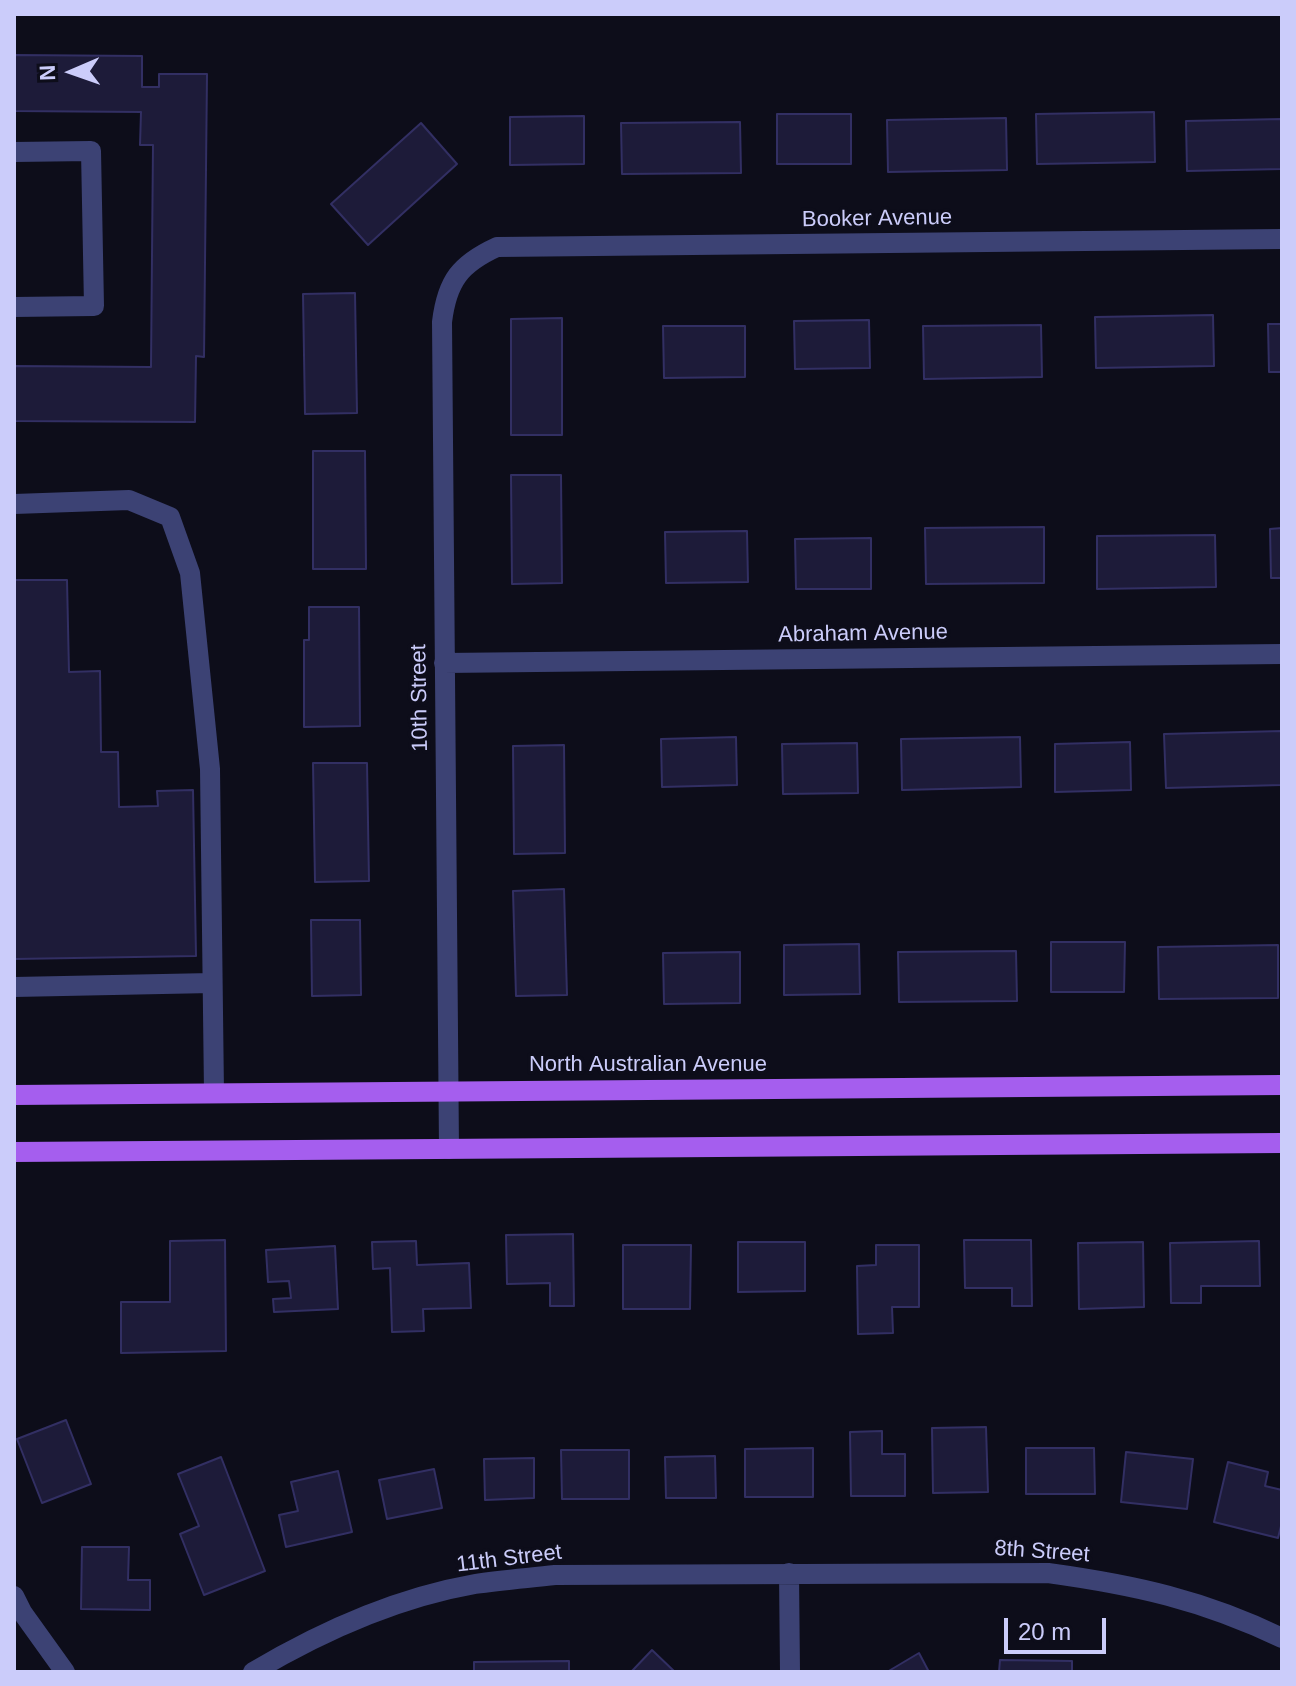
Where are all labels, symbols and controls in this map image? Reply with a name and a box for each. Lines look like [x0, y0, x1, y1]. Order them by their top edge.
north arrow [32, 32, 112, 112]
text: N [35, 64, 60, 81]
street label: Booker Avenue [802, 204, 952, 234]
street label: Abraham Avenue [778, 619, 948, 649]
street label: 10th Street [406, 644, 434, 752]
street label: North Australian Avenue [529, 1052, 767, 1078]
street label: 8th Street [994, 1536, 1090, 1568]
street label: 11th Street [455, 1539, 563, 1579]
scale bar [1008, 1602, 1110, 1652]
text: 20 m [1018, 1618, 1071, 1645]

